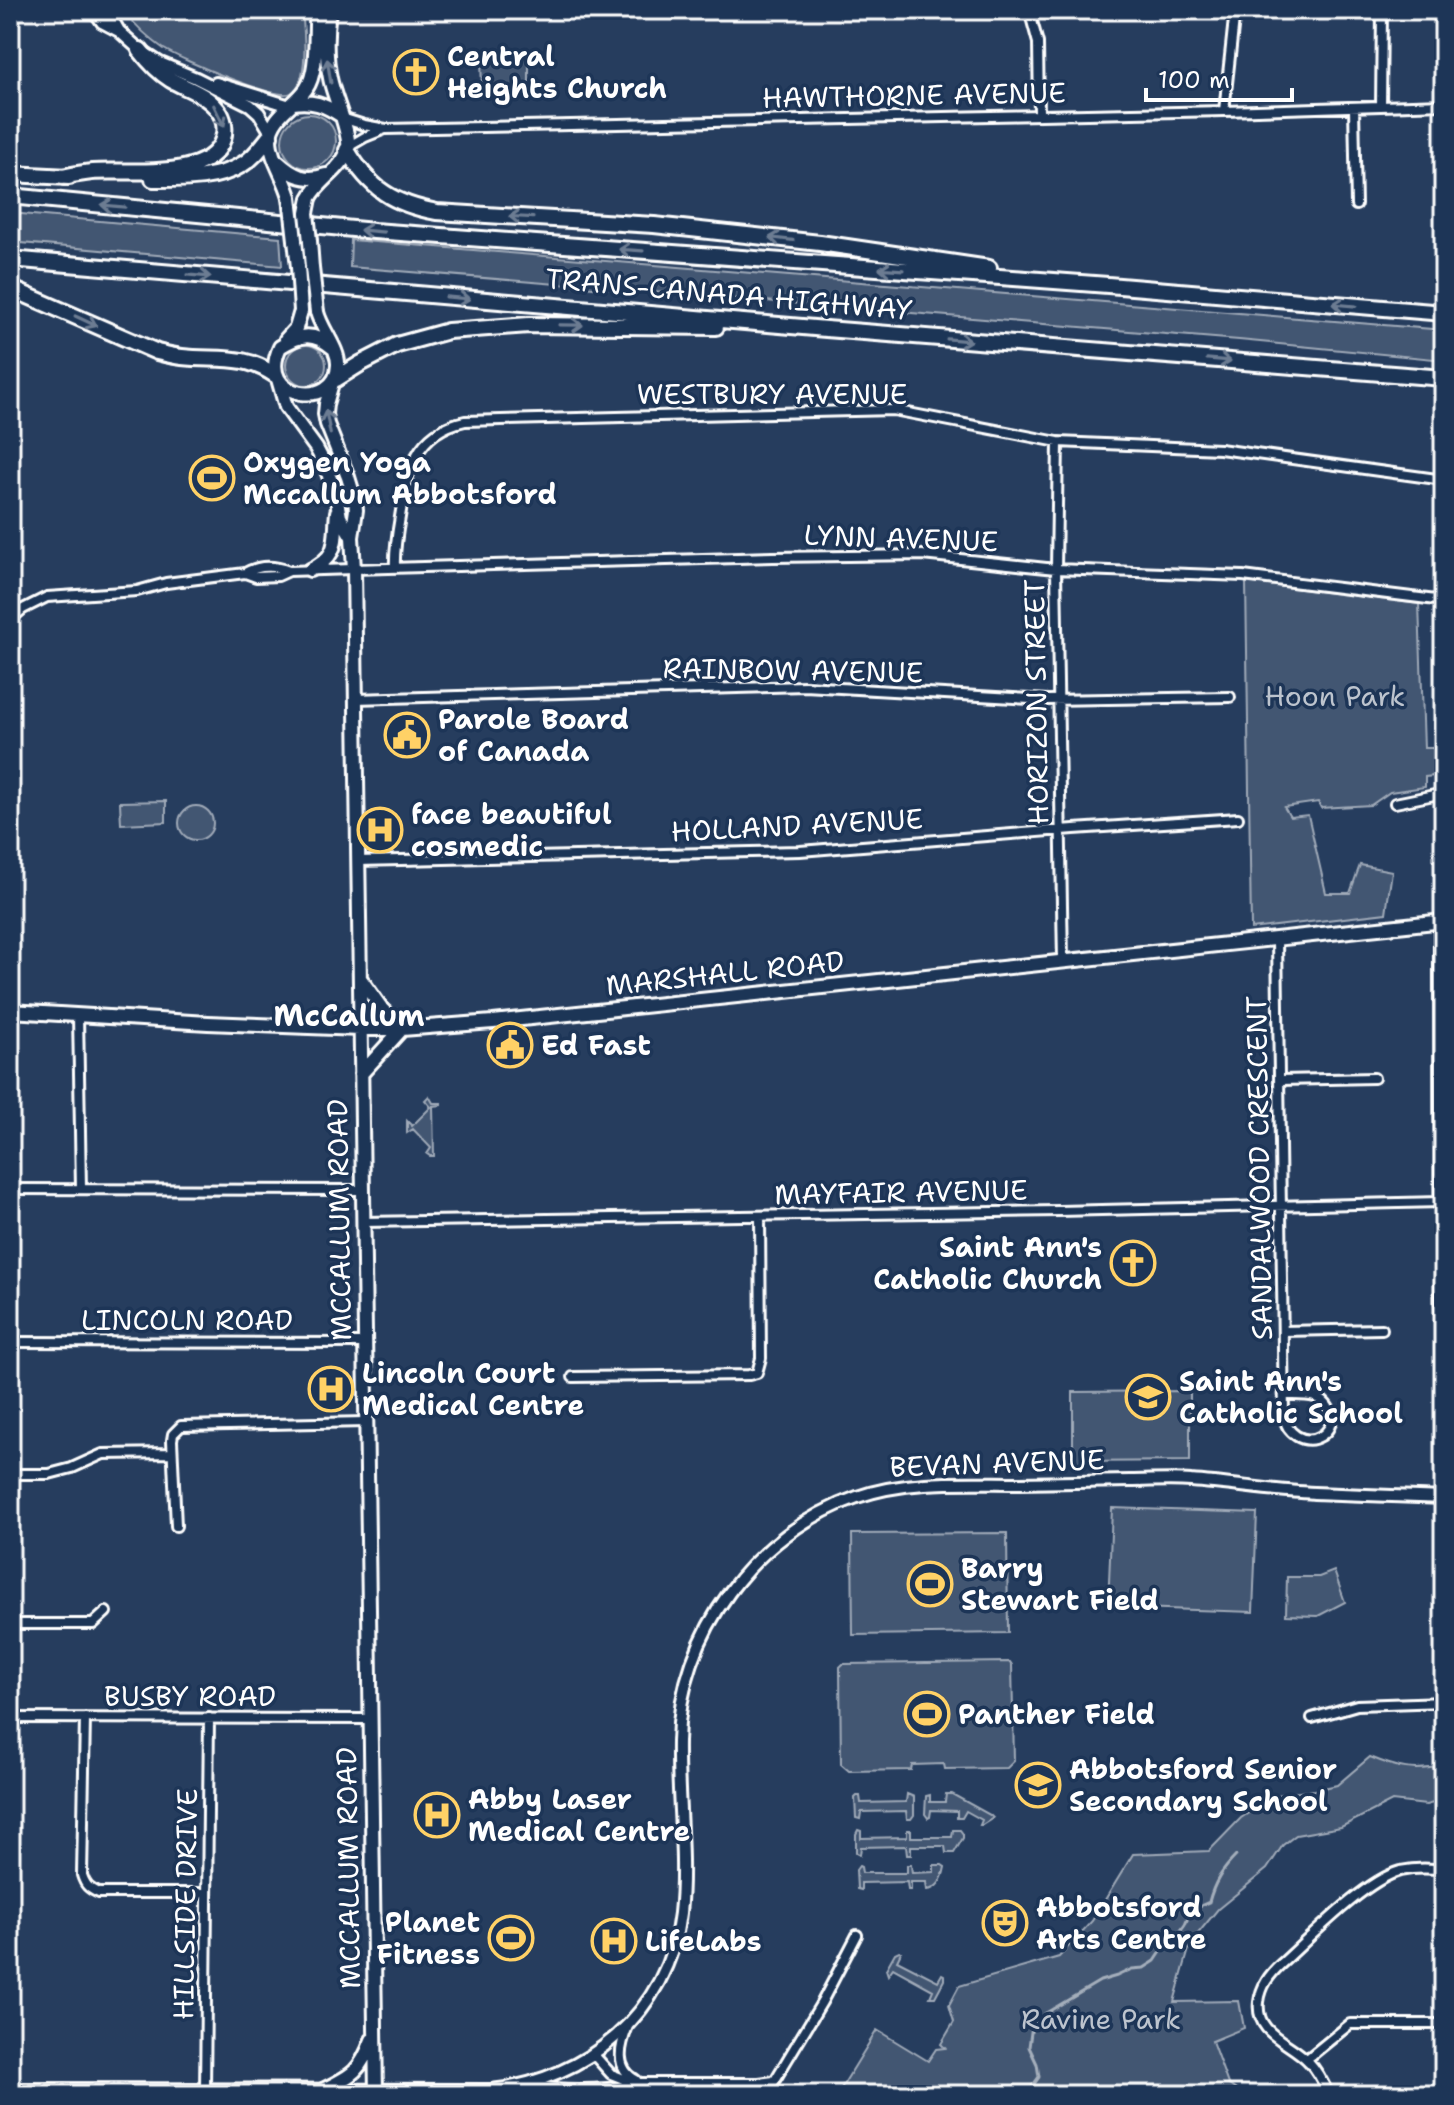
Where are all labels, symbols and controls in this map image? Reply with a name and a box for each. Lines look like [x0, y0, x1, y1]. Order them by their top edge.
place label: Central Heights Church [447, 37, 667, 107]
church icon: Central Heights Church [392, 48, 440, 96]
scale bar [1146, 52, 1292, 102]
one-way arrow [321, 59, 336, 84]
text: 100 m [1158, 64, 1230, 96]
street label: HAWTHORNE AVENUE [762, 73, 1066, 117]
one-way arrow [212, 104, 227, 128]
one-way arrow [100, 198, 127, 213]
one-way arrow [508, 209, 535, 224]
one-way arrow [359, 223, 386, 238]
one-way arrow [769, 231, 794, 246]
one-way arrow [618, 242, 645, 257]
street label: TRANS-CANADA HIGHWAY [544, 259, 914, 329]
one-way arrow [878, 261, 905, 276]
one-way arrow [185, 269, 212, 284]
one-way arrow [444, 291, 471, 306]
one-way arrow [1331, 297, 1358, 312]
one-way arrow [73, 314, 97, 329]
one-way arrow [557, 317, 584, 333]
one-way arrow [946, 333, 972, 348]
one-way arrow [1205, 353, 1232, 368]
street label: WESTBURY AVENUE [637, 375, 907, 413]
one-way arrow [320, 410, 335, 435]
place label: Oxygen Yoga Mccallum Abbotsford [243, 443, 557, 513]
sports icon: Oxygen Yoga Mccallum Abbotsford [188, 454, 236, 502]
street label: LYNN AVENUE [803, 516, 999, 560]
street label: HORIZON STREET [1015, 579, 1057, 825]
street label: RAINBOW AVENUE [662, 649, 924, 691]
park label: Hoon Park [1265, 677, 1405, 715]
place label: Parole Board of Canada [438, 700, 629, 770]
public building icon: Parole Board of Canada [383, 711, 431, 759]
place label: face beautiful cosmedic [411, 795, 612, 865]
street label: HOLLAND AVENUE [670, 799, 924, 851]
hospital icon: face beautiful cosmedic [356, 806, 404, 854]
street label: MARSHALL ROAD [604, 942, 846, 1004]
district label: McCallum [274, 995, 424, 1036]
street label: SANDALWOOD CRESCENT [1237, 996, 1281, 1340]
public building icon: Ed Fast [486, 1021, 534, 1069]
place label: Ed Fast [541, 1026, 651, 1064]
street label: MCCALLUM ROAD [318, 1099, 360, 1341]
street label: MAYFAIR AVENUE [774, 1171, 1028, 1213]
place label: Saint Ann's Catholic Church [873, 1228, 1102, 1298]
church icon: Saint Ann's Catholic Church [1109, 1239, 1157, 1287]
street label: LINCOLN ROAD [81, 1301, 293, 1339]
place label: Lincoln Court Medical Centre [362, 1354, 584, 1424]
place label: Saint Ann's Catholic School [1179, 1362, 1403, 1432]
hospital icon: Lincoln Court Medical Centre [307, 1365, 355, 1413]
school or university icon: Saint Ann's Catholic School [1124, 1373, 1172, 1421]
street label: BEVAN AVENUE [889, 1440, 1105, 1486]
place label: Barry Stewart Field [961, 1549, 1159, 1619]
sports icon: Barry Stewart Field [906, 1560, 954, 1608]
street label: BUSBY ROAD [104, 1677, 276, 1715]
sports icon: Panther Field [903, 1690, 951, 1738]
place label: Panther Field [958, 1695, 1155, 1733]
street label: MCCALLUM ROAD [327, 1747, 369, 1989]
place label: Abbotsford Senior Secondary School [1069, 1750, 1337, 1820]
school or university icon: Abbotsford Senior Secondary School [1014, 1761, 1062, 1809]
place label: Abby Laser Medical Centre [468, 1780, 690, 1850]
street label: HILLSIDE DRIVE [164, 1788, 206, 2020]
hospital icon: Abby Laser Medical Centre [413, 1791, 461, 1839]
place label: Abbotsford Arts Centre [1036, 1888, 1207, 1958]
theatre icon: Abbotsford Arts Centre [981, 1899, 1029, 1947]
place label: Planet Fitness [377, 1903, 480, 1973]
sports icon: Planet Fitness [487, 1914, 535, 1962]
hospital icon: LifeLabs [590, 1917, 638, 1965]
place label: LifeLabs [645, 1922, 761, 1960]
park label: Ravine Park [1021, 2000, 1181, 2038]

